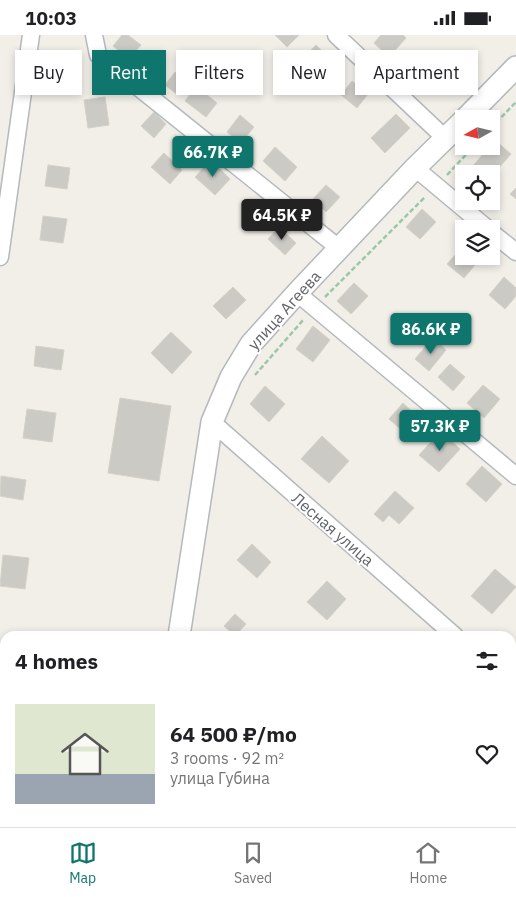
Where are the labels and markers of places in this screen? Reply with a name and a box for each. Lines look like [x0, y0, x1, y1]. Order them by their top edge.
pin: 66.7K ₽ [167, 135, 259, 178]
pin: 64.5K ₽ [236, 199, 328, 241]
pin: 86.6K ₽ [385, 313, 477, 355]
pin: 57.3K ₽ [394, 409, 486, 452]

